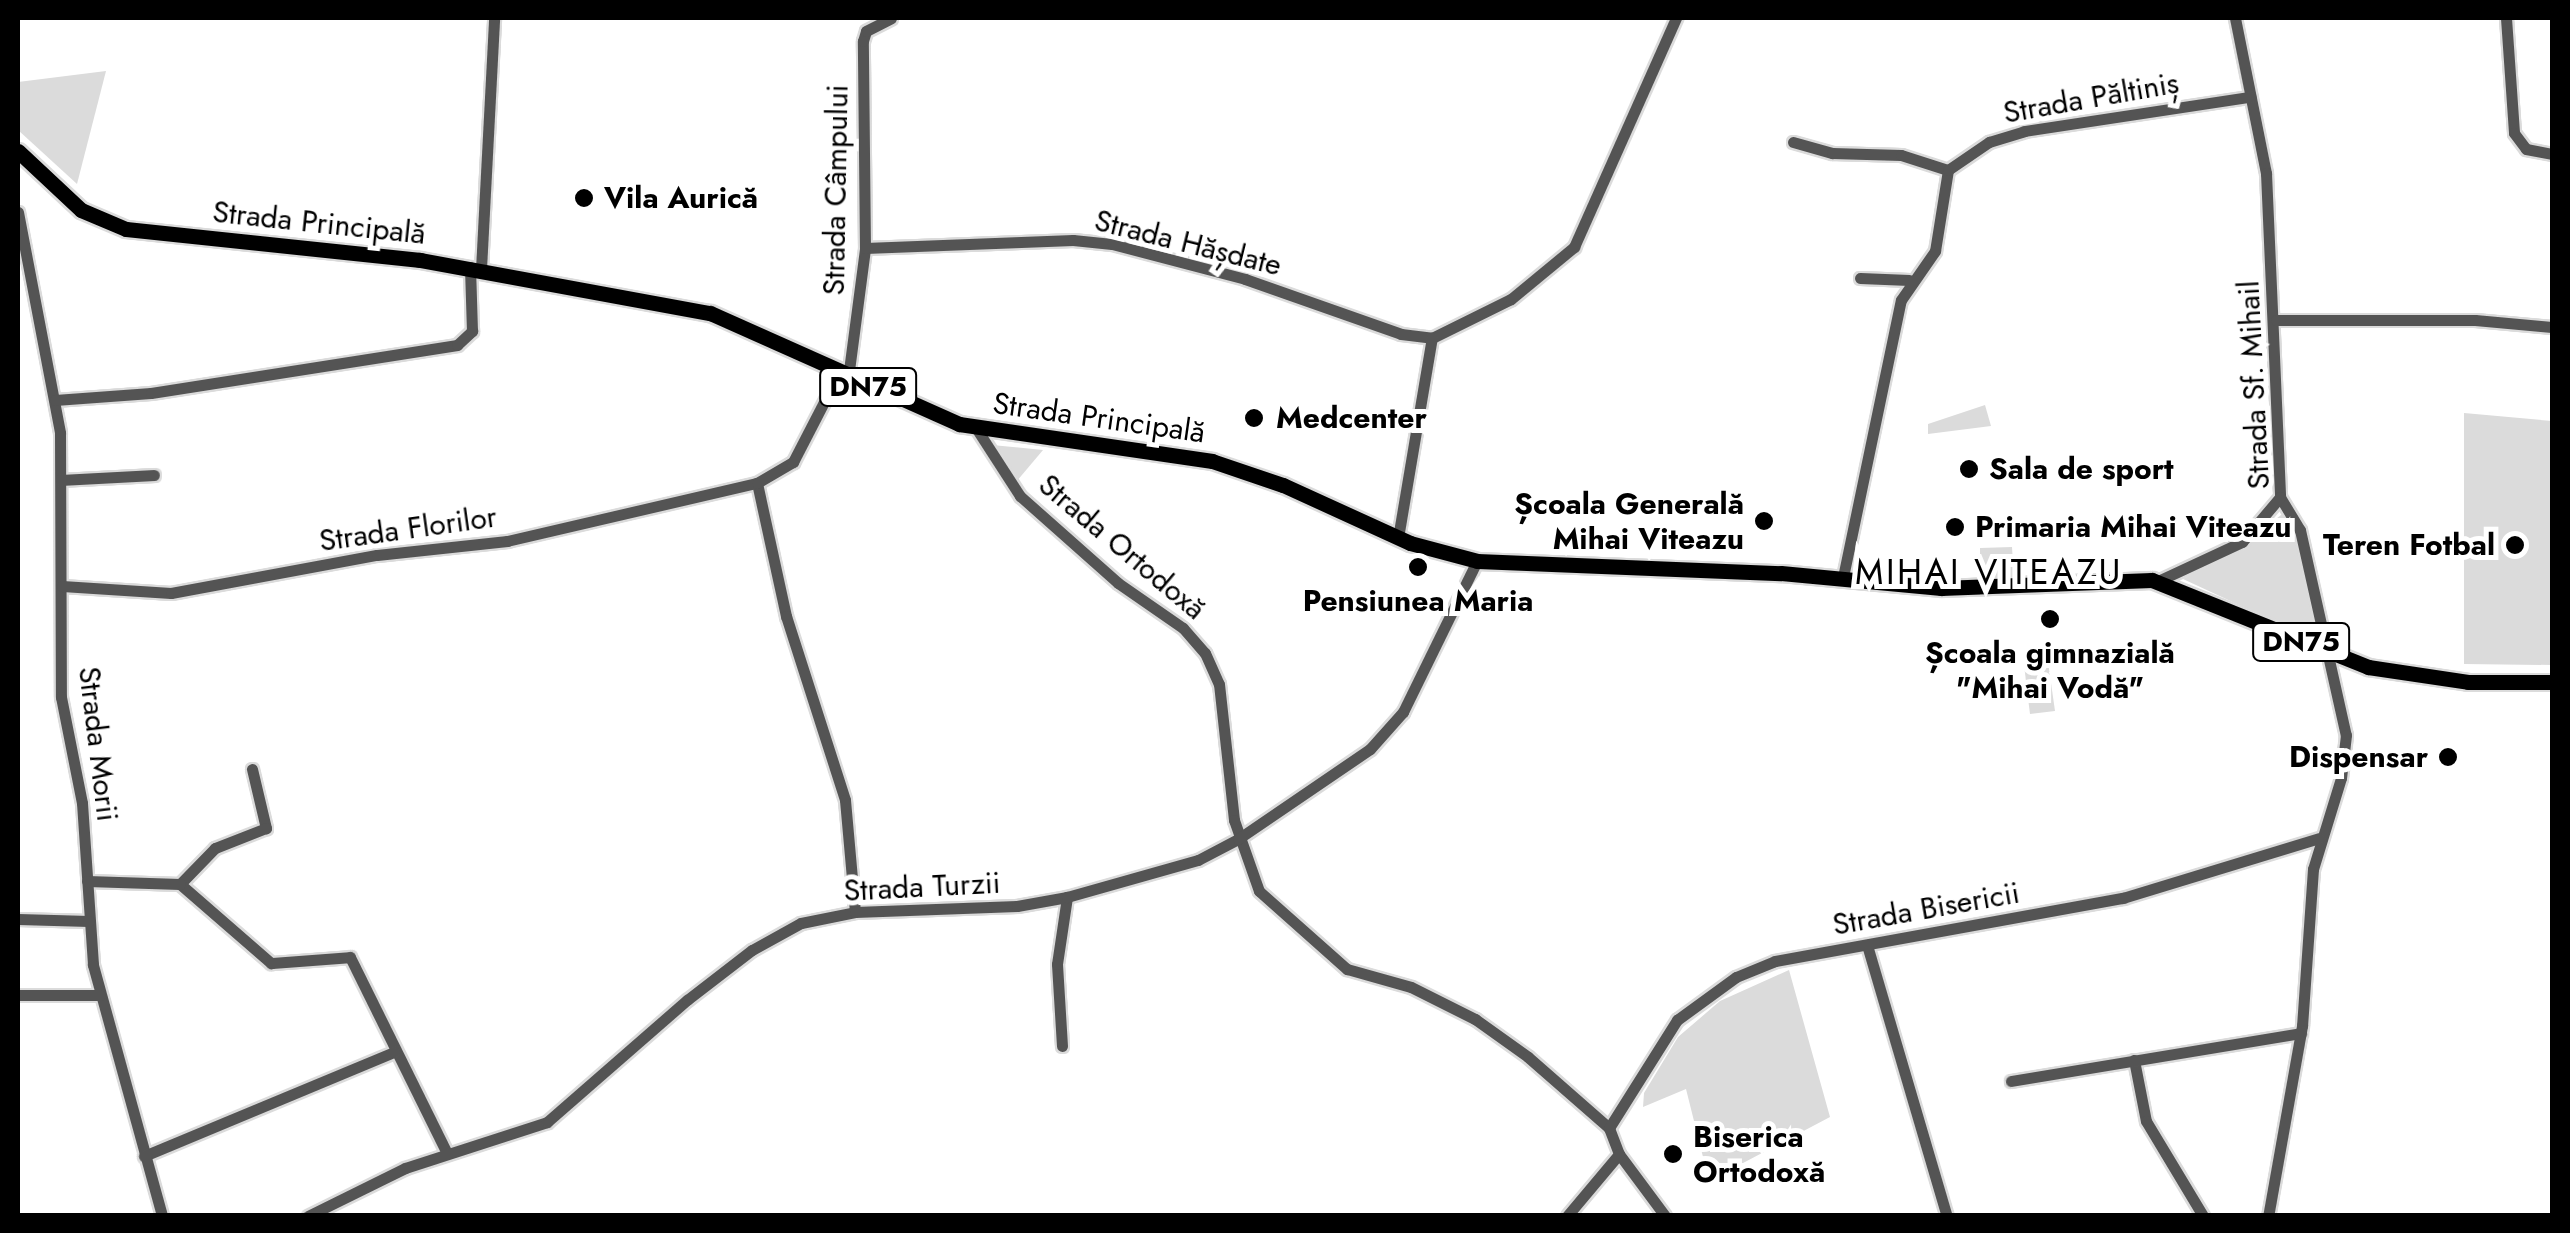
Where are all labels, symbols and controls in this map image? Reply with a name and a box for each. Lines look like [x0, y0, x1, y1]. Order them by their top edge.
street label: Strada Păltiniș [2001, 65, 2181, 131]
street label: Strada Câmpului [816, 84, 856, 296]
place label: Vila Aurică [604, 180, 758, 216]
marker: Vila Aurică [573, 187, 595, 209]
street label: Strada Principală [211, 194, 427, 252]
street label: Strada Hășdate [1091, 202, 1285, 284]
street label: Strada Sf. Mihail [2231, 280, 2277, 490]
road number: DN75 [818, 364, 918, 410]
street label: Strada Principală [991, 385, 1207, 451]
place label: Medcenter [1276, 400, 1427, 436]
marker: Medcenter [1241, 405, 1267, 431]
place label: Sala de sport [1989, 451, 2174, 487]
marker: Sala de sport [1958, 458, 1980, 480]
street label: Strada Ortodoxă [1031, 467, 1213, 627]
place label: Școala Generală Mihai Viteazu [1514, 486, 1744, 556]
street label: Strada Florilor [317, 499, 499, 559]
place label: Primaria Mihai Viteazu [1975, 509, 2292, 545]
marker: Școala Generală Mihai Viteazu [1753, 510, 1775, 532]
marker: Primaria Mihai Viteazu [1944, 516, 1966, 538]
place label: Teren Fotbal [2323, 527, 2495, 563]
marker: Teren Fotbal [2504, 534, 2526, 556]
district label: MIHAI VITEAZU [1855, 551, 2123, 593]
marker: Pensiunea Maria [1407, 556, 1429, 578]
place label: Pensiunea Maria [1303, 583, 1533, 619]
marker: Școala gimnazială "Mihai Vodă" [2039, 608, 2061, 630]
road number: DN75 [2251, 619, 2351, 665]
place label: Școala gimnazială "Mihai Vodă" [1925, 635, 2175, 706]
street label: Strada Morii [71, 665, 125, 823]
place label: Dispensar [2289, 739, 2428, 775]
marker: Dispensar [2437, 746, 2459, 768]
street label: Strada Turzii [843, 865, 1001, 909]
street label: Strada Bisericii [1830, 875, 2022, 943]
place label: Biserica Ortodoxă [1693, 1119, 1825, 1190]
marker: Biserica Ortodoxă [1662, 1143, 1684, 1165]

